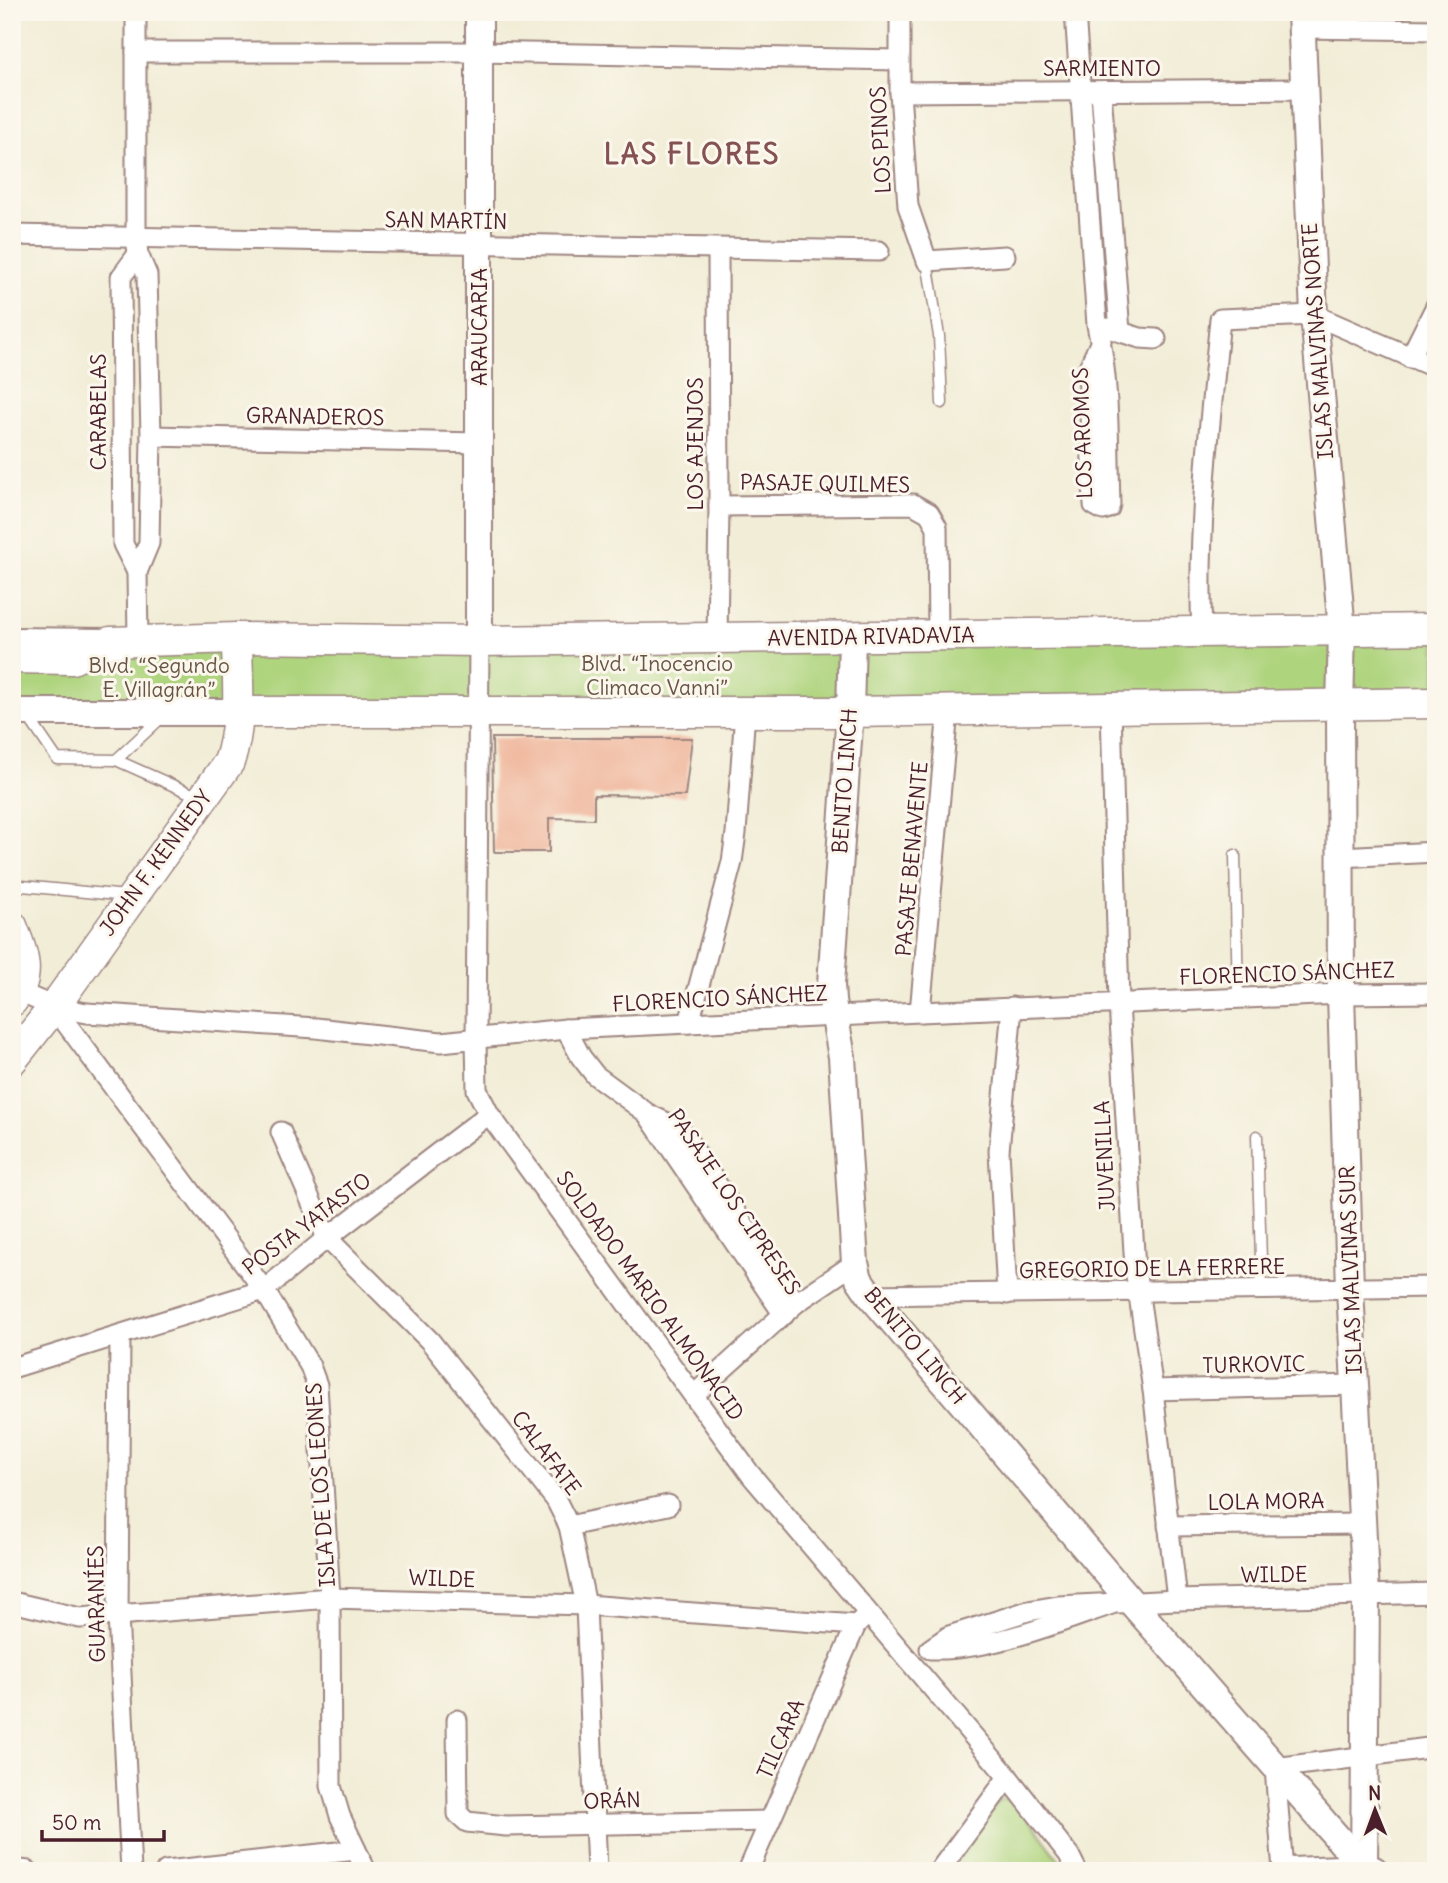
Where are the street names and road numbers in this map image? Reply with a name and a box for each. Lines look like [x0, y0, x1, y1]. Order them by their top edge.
street label: SARMIENTO [1043, 55, 1161, 82]
street label: LOS PINOS [864, 86, 897, 194]
street label: SAN MARTÍN [384, 206, 508, 235]
street label: ISLAS MALVINAS NORTE [1296, 222, 1339, 460]
street label: ARAUCARIA [466, 268, 493, 386]
street label: CARABELAS [85, 354, 112, 470]
street label: LOS AROMOS [1067, 367, 1098, 499]
street label: LOS AJENJOS [682, 377, 709, 511]
street label: GRANADEROS [246, 402, 384, 431]
street label: PASAJE QUILMES [740, 469, 910, 498]
street label: AVENIDA RIVADAVIA [767, 621, 975, 652]
street label: BENITO LINCH [826, 708, 863, 854]
street label: PASAJE BENAVENTE [890, 760, 933, 957]
street label: JOHN F. KENNEDY [94, 784, 218, 941]
street label: FLORENCIO SÁNCHEZ [1179, 956, 1395, 991]
street label: FLORENCIO SÁNCHEZ [612, 979, 828, 1018]
street label: JUVENILLA [1088, 1100, 1121, 1212]
street label: PASAJE LOS CIPRESES [662, 1103, 807, 1300]
street label: ISLAS MALVINAS SUR [1333, 1165, 1368, 1375]
street label: POSTA YATASTO [237, 1166, 376, 1281]
street label: SOLDADO MARIO ALMONACID [551, 1166, 750, 1426]
street label: GREGORIO DE LA FERRERE [1019, 1253, 1285, 1284]
street label: BENITO LINCH [858, 1281, 972, 1410]
street label: TURKOVIC [1202, 1350, 1306, 1379]
street label: ISLA DE LOS LEONES [300, 1382, 341, 1588]
street label: CALAFATE [506, 1405, 587, 1500]
street label: LOLA MORA [1207, 1487, 1325, 1516]
street label: GUARANÍES [82, 1545, 111, 1663]
street label: WILDE [1240, 1560, 1308, 1589]
street label: WILDE [408, 1564, 476, 1593]
street label: TILCARA [751, 1695, 810, 1783]
street label: ORÁN [583, 1786, 641, 1815]

